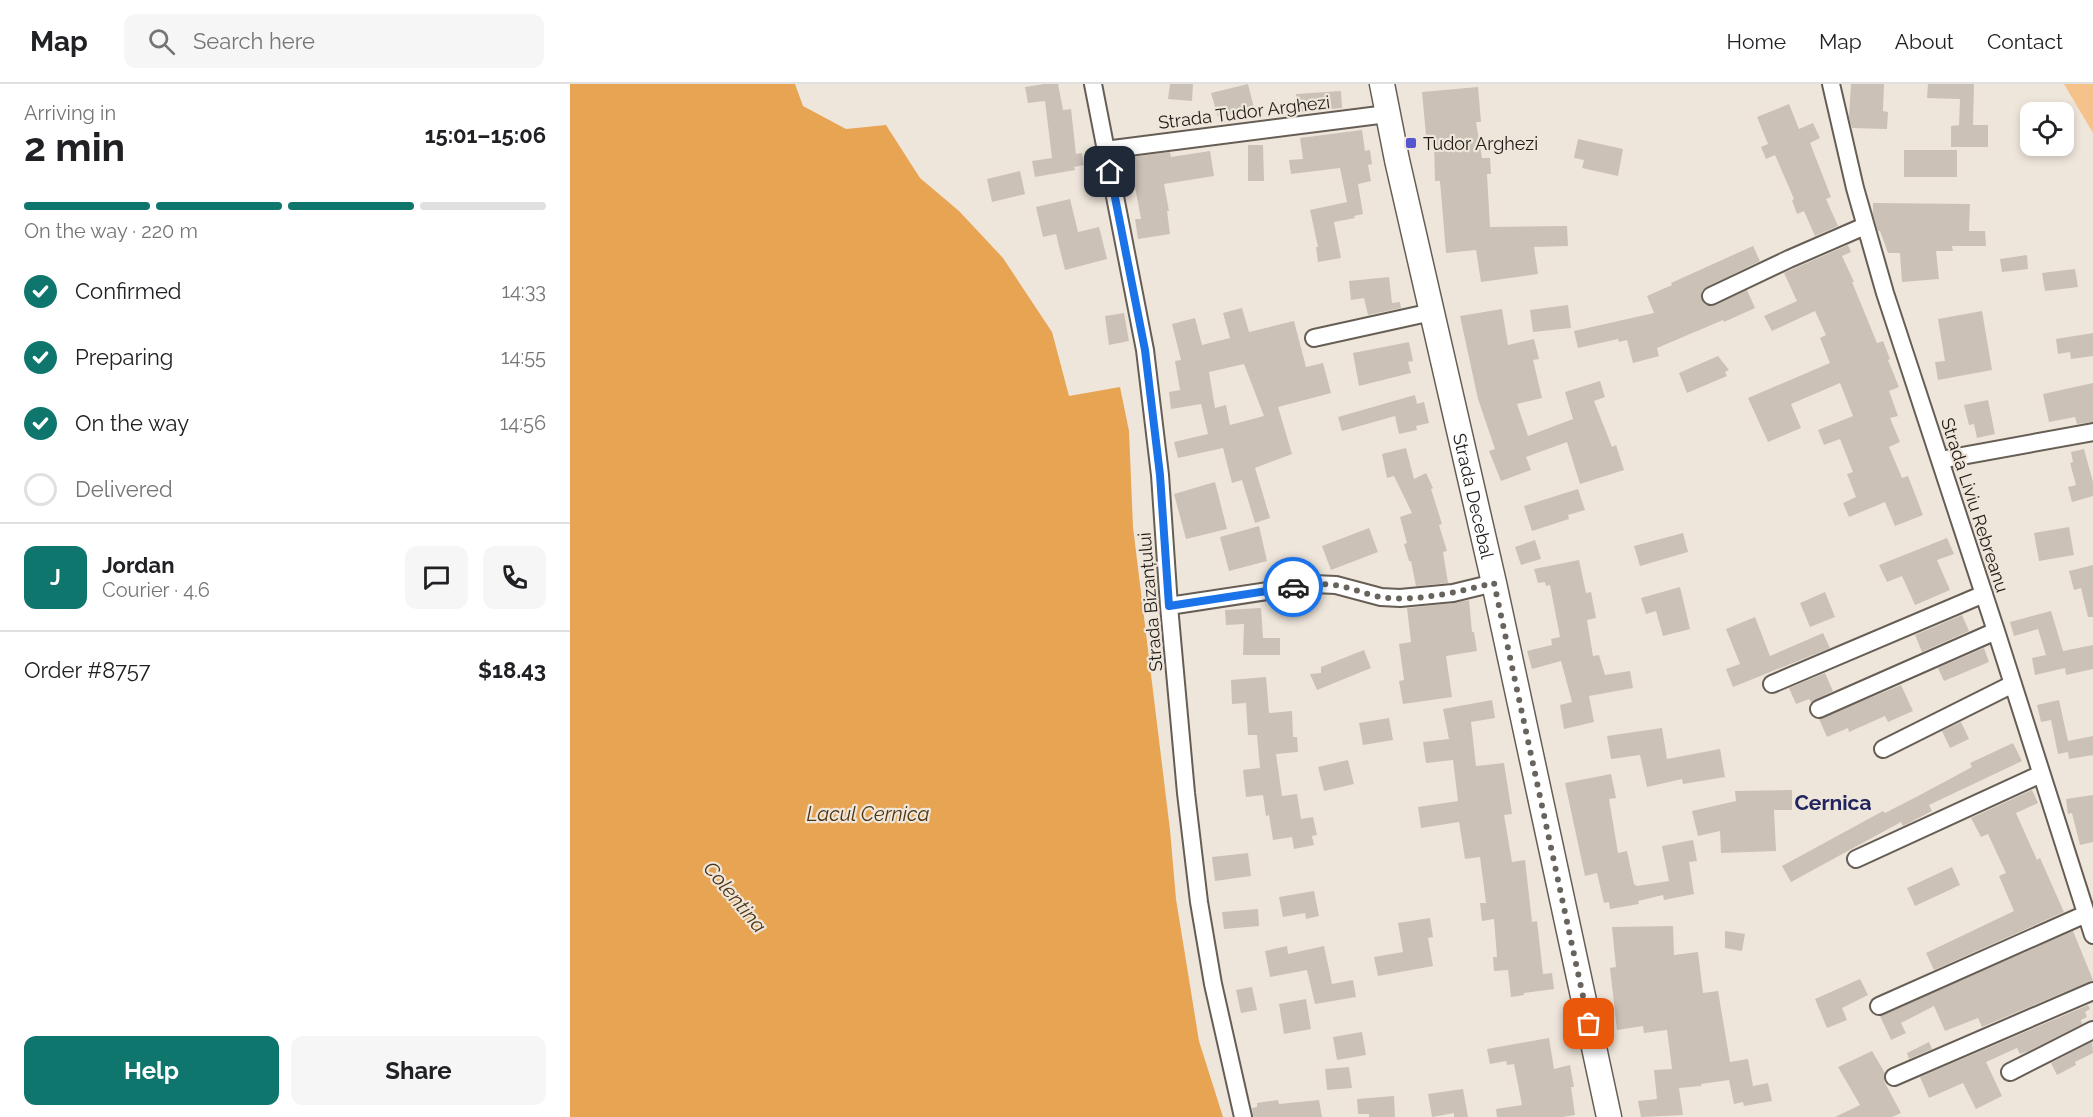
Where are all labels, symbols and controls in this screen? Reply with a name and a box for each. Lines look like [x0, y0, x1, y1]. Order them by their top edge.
search box [124, 14, 544, 68]
text: Map [30, 25, 88, 58]
icon: search [145, 25, 178, 58]
text: Search here [193, 28, 315, 54]
text: Home [1727, 29, 1786, 54]
text: Map [1819, 29, 1862, 54]
text: About [1895, 29, 1954, 54]
text: Contact [1987, 29, 2063, 54]
street label: Strada Tudor Arghezi [1157, 91, 1331, 133]
text: Arriving in [24, 101, 116, 125]
map controls [2020, 102, 2074, 156]
button: locate [2020, 102, 2074, 156]
text: 15:01–15:06 [425, 122, 546, 148]
text: 2 min [24, 124, 125, 170]
place label: Tudor Arghezi [1423, 133, 1538, 154]
marker: Tudor Arghezi [1404, 136, 1418, 150]
pin [1084, 146, 1135, 197]
icon: home [1093, 155, 1126, 188]
text: On the way · 220 m [24, 219, 198, 243]
icon: check [24, 275, 57, 308]
text: Confirmed [75, 278, 182, 304]
text: 14:33 [501, 279, 546, 303]
icon: check [24, 341, 57, 374]
text: Preparing [75, 344, 173, 370]
text: 14:55 [501, 345, 546, 369]
icon: check [24, 407, 57, 440]
text: On the way [75, 410, 189, 436]
text: 14:56 [500, 411, 546, 435]
street label: Strada Liviu Rebreanu [1937, 415, 2013, 595]
street label: Strada Decebal [1449, 431, 1499, 561]
text: Delivered [75, 476, 173, 502]
street label: Strada Bizanțului [1133, 531, 1167, 673]
button: chat [405, 546, 468, 609]
button: phone [483, 546, 546, 609]
text: Jordan [102, 552, 174, 578]
courier [1263, 557, 1323, 617]
text: J [50, 564, 61, 590]
icon: car [1277, 571, 1310, 604]
text: Courier · 4.6 [102, 578, 210, 602]
text: Order #8757 [24, 657, 150, 683]
text: $18.43 [478, 657, 546, 683]
district label: Cernica [1794, 790, 1872, 815]
water label: Lacul Cernica [807, 802, 929, 826]
water label: Colentina [698, 857, 772, 937]
pin [1563, 998, 1614, 1049]
icon: bag [1572, 1007, 1605, 1040]
button: Help [24, 1036, 279, 1105]
button: Share [291, 1036, 546, 1105]

